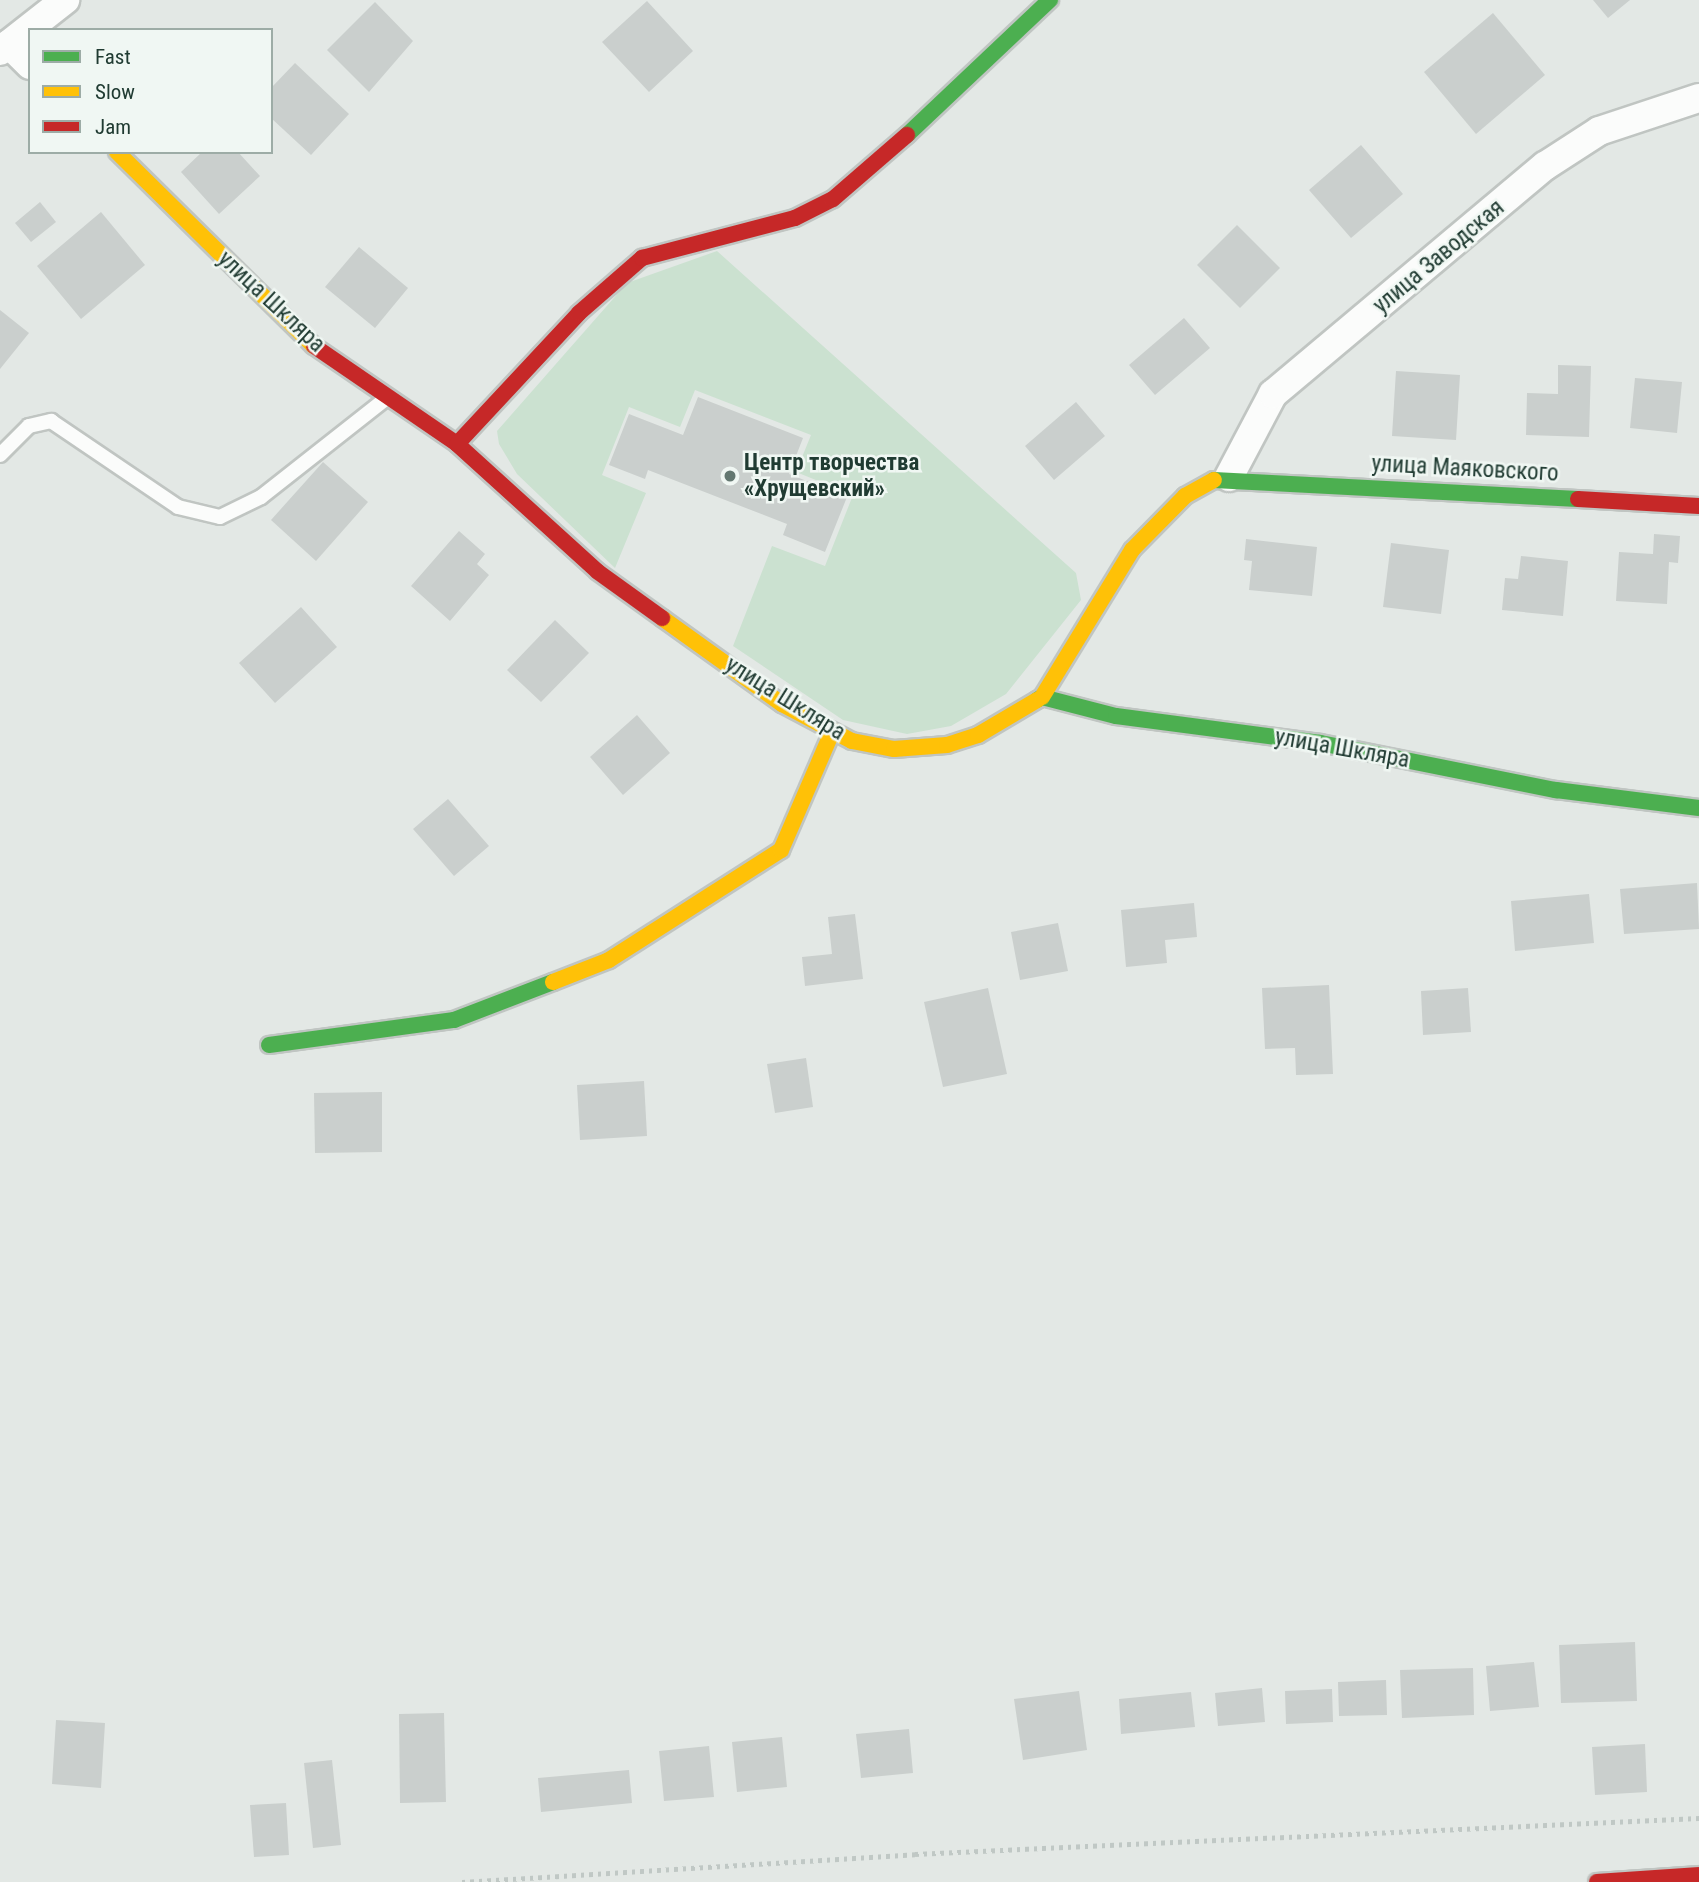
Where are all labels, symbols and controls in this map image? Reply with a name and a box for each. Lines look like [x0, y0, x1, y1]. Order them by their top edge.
legend [28, 28, 273, 154]
text: Fast [95, 45, 131, 69]
text: Slow [95, 80, 135, 104]
text: Jam [95, 115, 131, 139]
street label: улица Заводская [1368, 194, 1510, 320]
street label: улица Шкляра [212, 246, 330, 358]
place label: Центр творчества «Хрущевский» [744, 449, 919, 503]
street label: улица Маяковского [1371, 450, 1559, 488]
marker: Центр творчества «Хрущевский» [722, 468, 738, 484]
street label: улица Шкляра [720, 651, 850, 747]
street label: улица Шкляра [1273, 724, 1411, 774]

